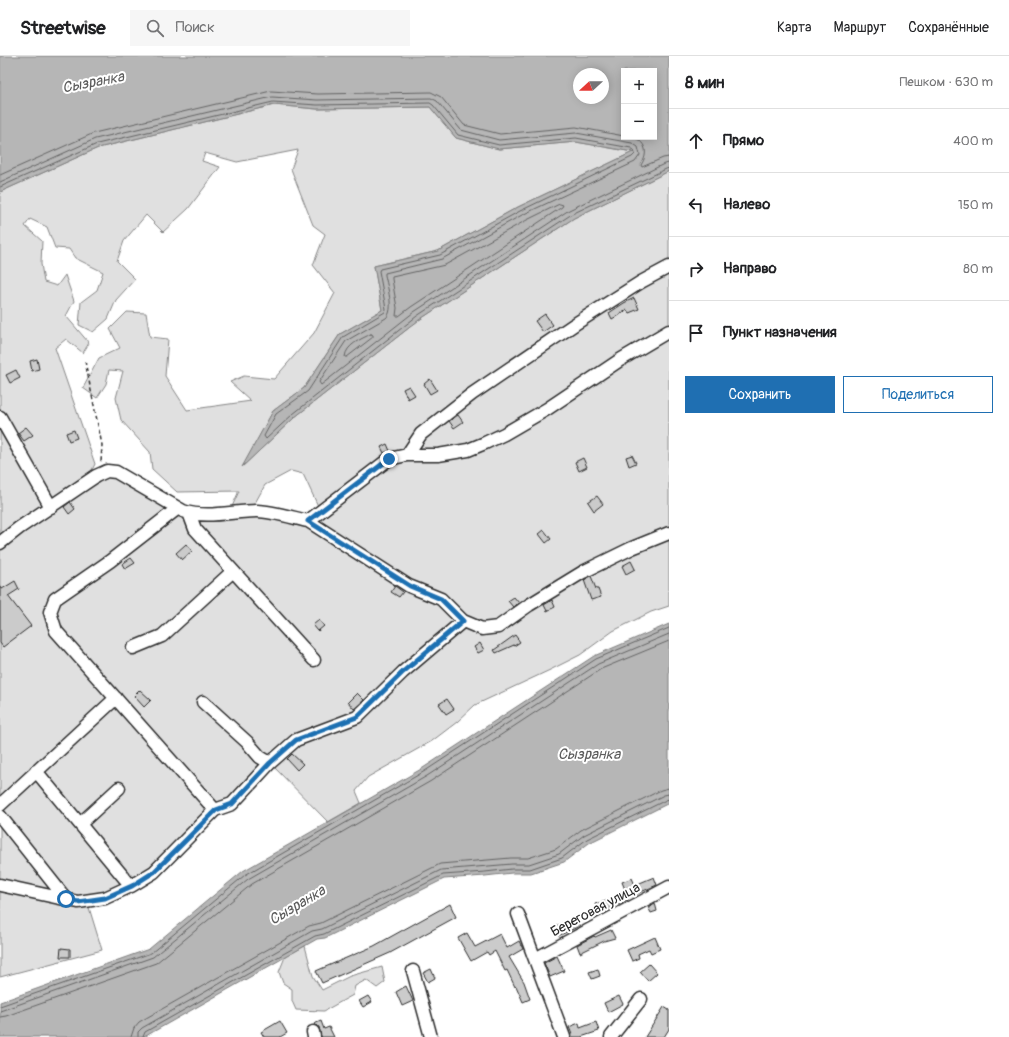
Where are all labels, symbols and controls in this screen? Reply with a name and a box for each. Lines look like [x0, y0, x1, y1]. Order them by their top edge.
search box [130, 10, 410, 46]
text: Streetwise [20, 16, 106, 40]
icon: search [144, 17, 166, 39]
text: Поиск [176, 18, 215, 37]
text: Карта [777, 19, 812, 36]
text: Маршрут [834, 19, 886, 36]
text: Сохранённые [908, 19, 989, 36]
water label: Сызранка [61, 67, 127, 98]
north arrow [573, 68, 609, 104]
map controls [621, 68, 657, 140]
button: + [621, 68, 657, 104]
text: 8 мин [685, 72, 725, 93]
text: Пешком · 630 m [899, 74, 993, 90]
button: − [621, 104, 657, 140]
icon: ahead [685, 130, 707, 152]
text: Прямо [723, 131, 764, 150]
text: 400 m [953, 133, 993, 149]
icon: left [685, 194, 707, 216]
text: Налево [723, 195, 770, 214]
text: 150 m [958, 197, 993, 213]
icon: right [685, 258, 707, 280]
text: Направо [723, 259, 777, 278]
text: 80 m [963, 261, 993, 277]
icon: arrive [685, 322, 707, 344]
text: Пункт назначения [723, 323, 837, 342]
button: Сохранить [685, 376, 835, 413]
button: Поделиться [843, 376, 993, 413]
route end [380, 450, 398, 468]
water label: Сызранка [558, 745, 621, 764]
street label: Береговая улица [548, 879, 643, 940]
water label: Сызранка [266, 881, 330, 930]
route start [57, 890, 75, 908]

